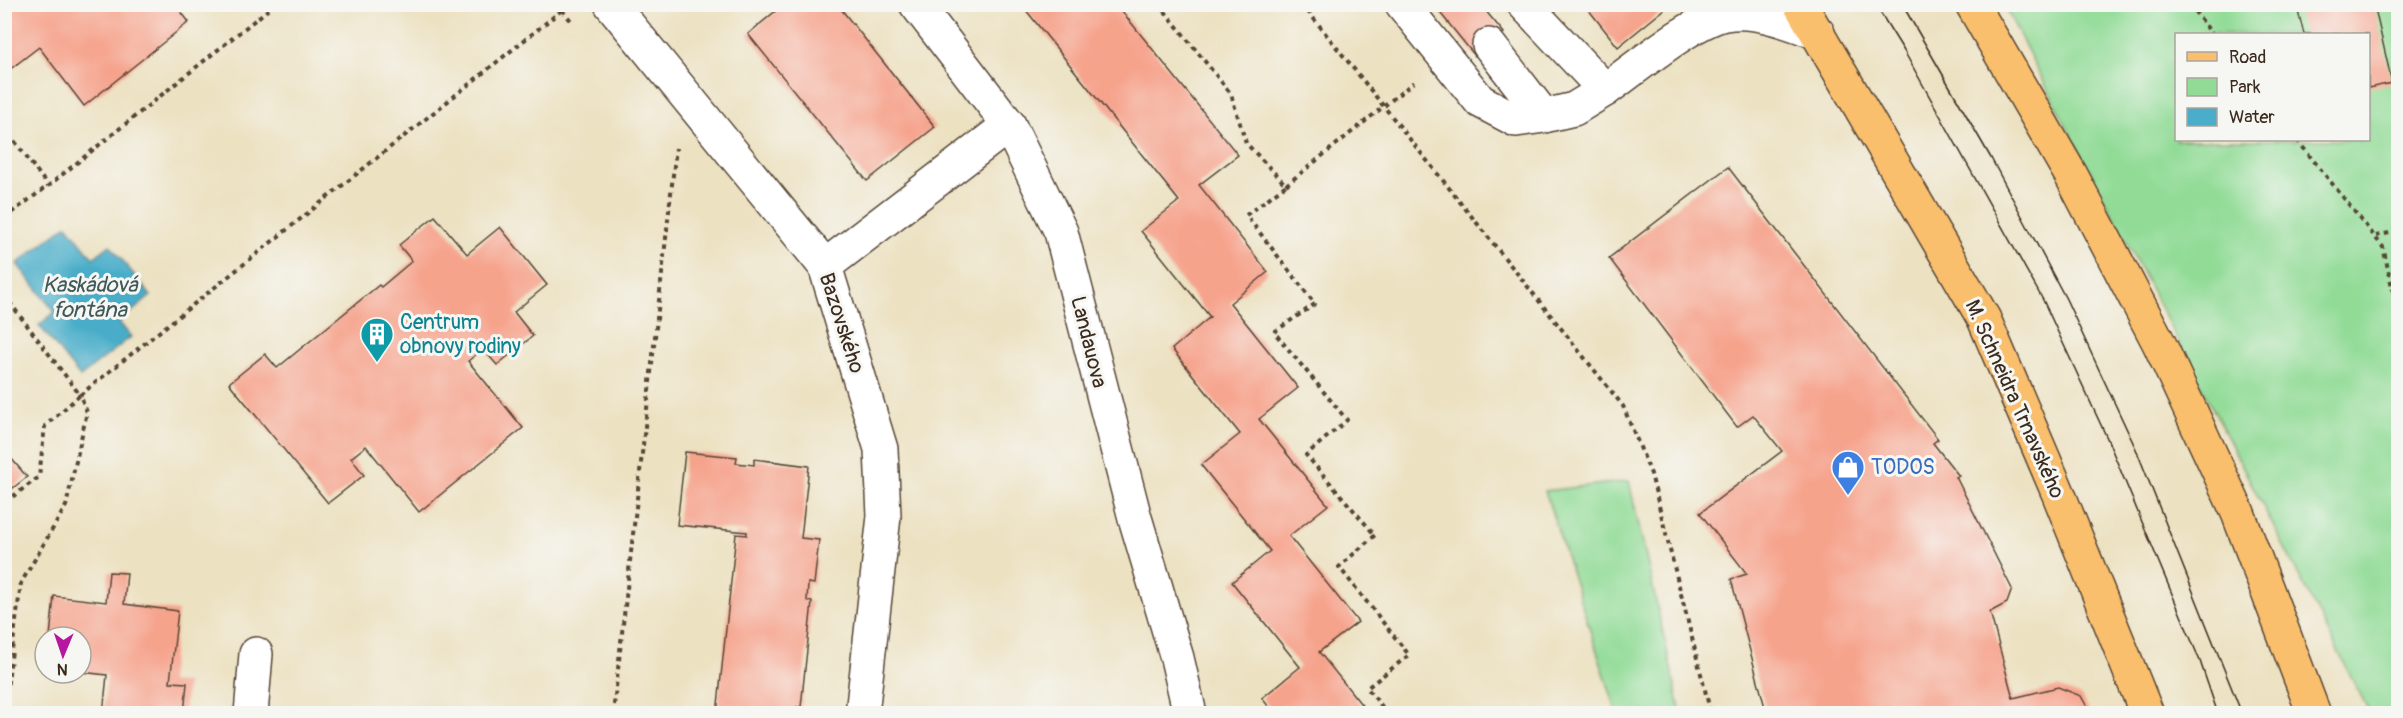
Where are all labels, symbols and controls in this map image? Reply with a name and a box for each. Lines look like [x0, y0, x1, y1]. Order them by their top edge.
legend [2175, 33, 2370, 141]
text: Road [2229, 46, 2266, 69]
text: Park [2229, 76, 2261, 99]
text: Water [2229, 106, 2275, 129]
street label: Bazovského [813, 270, 870, 377]
water label: Kaskádová fontána [42, 271, 139, 324]
street label: Landauova [1064, 293, 1113, 391]
street label: M. Schneidra Trnavského [1959, 296, 2071, 503]
place label: Centrum obnovy rodiny [400, 309, 521, 360]
building icon: Centrum obnovy rodiny [359, 316, 395, 363]
shop icon: TODOS [1830, 449, 1866, 496]
place label: TODOS [1871, 454, 1935, 481]
north arrow [33, 625, 93, 685]
text: N [57, 659, 68, 679]

